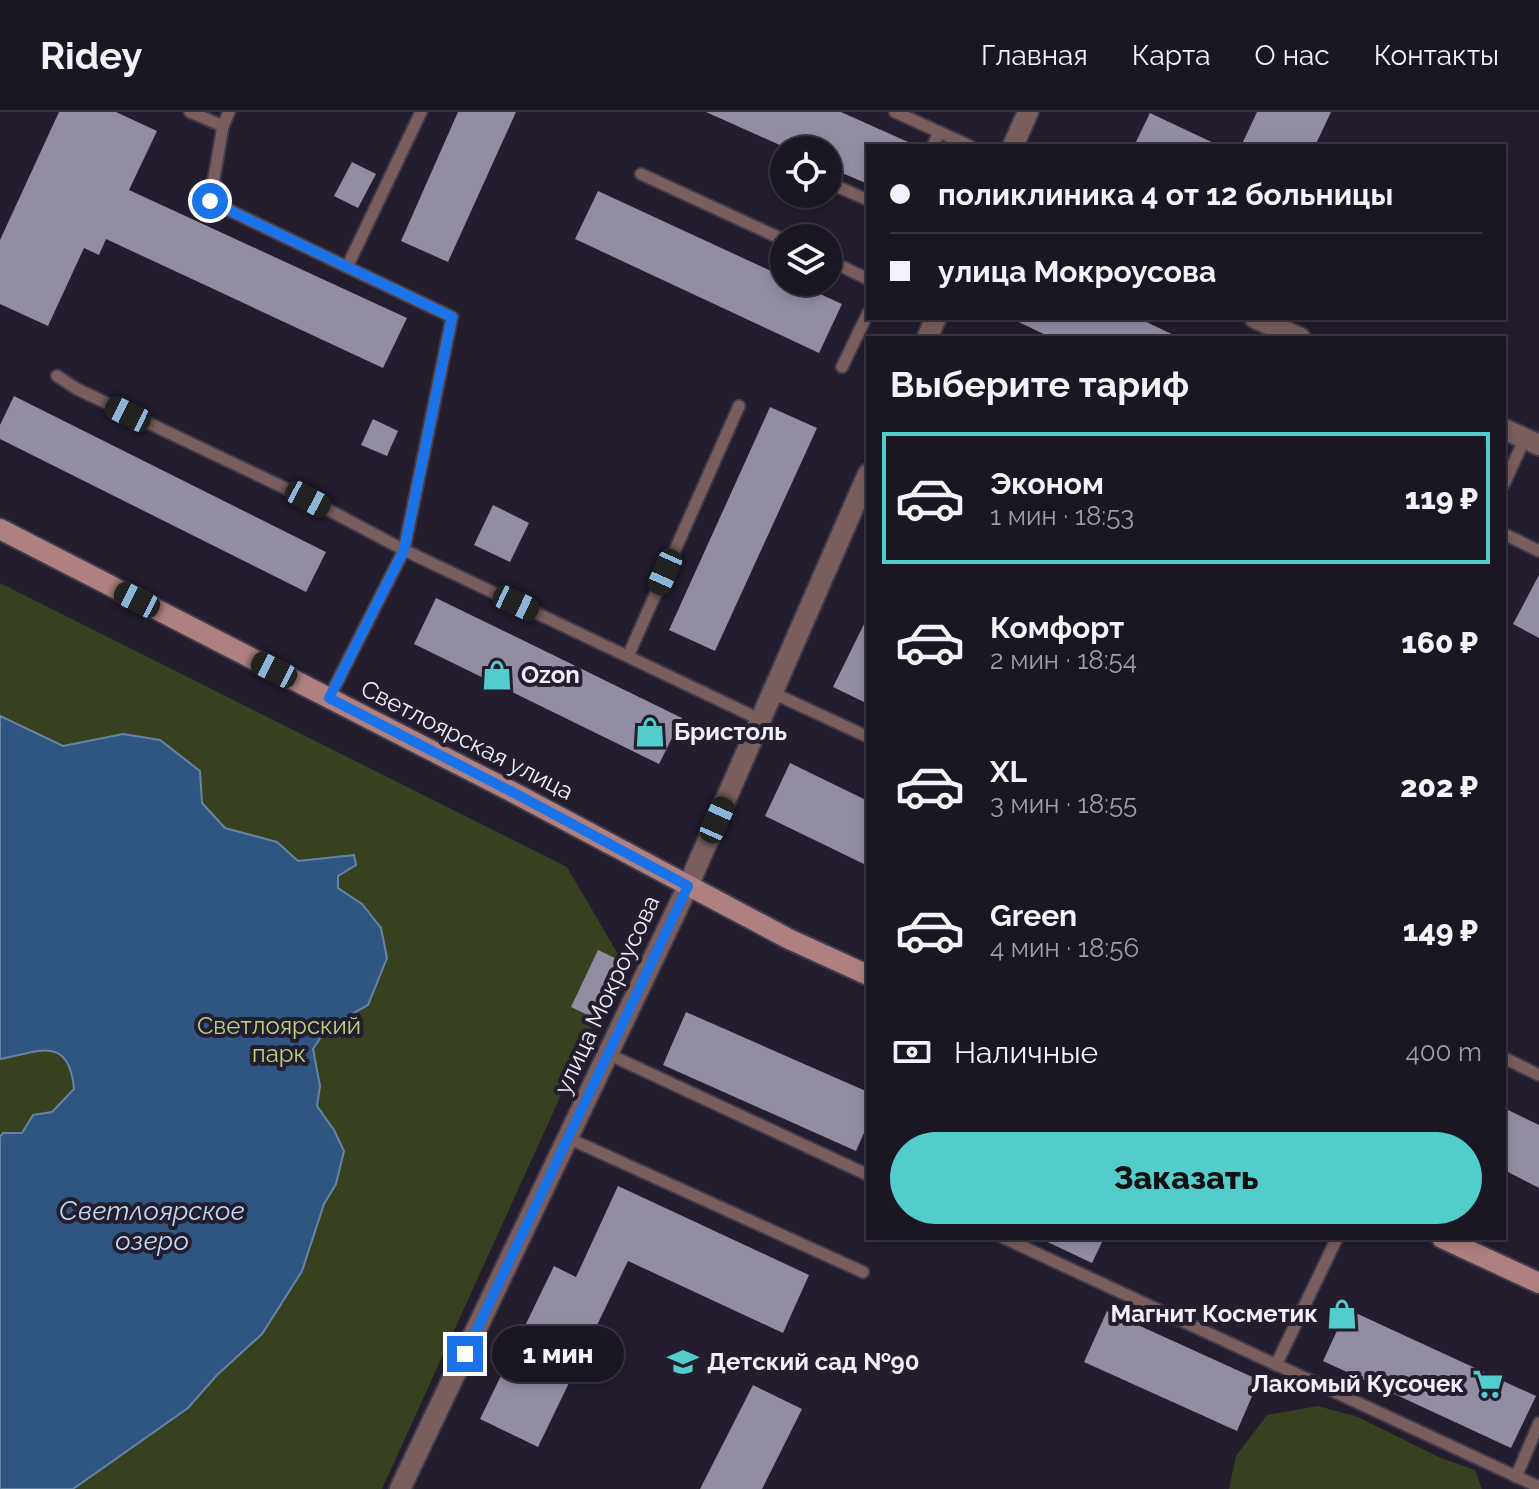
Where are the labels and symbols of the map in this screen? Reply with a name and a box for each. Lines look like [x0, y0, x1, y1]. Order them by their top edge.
route start [192, 183, 228, 219]
car [101, 393, 155, 435]
car [281, 477, 335, 521]
car [644, 545, 686, 599]
car [110, 578, 164, 622]
car [489, 582, 543, 624]
car [247, 648, 301, 692]
shop icon: Ozon [480, 658, 514, 692]
place label: Ozon [521, 660, 580, 689]
street label: Светлоярская улица [356, 673, 578, 806]
shop icon: Бристоль [633, 715, 667, 749]
place label: Бристоль [674, 717, 787, 746]
car [696, 793, 738, 847]
street label: улица Мокроусова [548, 891, 665, 1099]
park label: Светлоярский парк [197, 1011, 361, 1068]
water label: Светлоярское озеро [59, 1196, 245, 1256]
shop icon: Магнит Косметик [1325, 1297, 1359, 1331]
place label: Магнит Косметик [1111, 1299, 1318, 1328]
callout: 1 мин [493, 1326, 625, 1382]
route end [447, 1336, 483, 1372]
school or university icon: Детский сад №90 [666, 1345, 700, 1379]
place label: Детский сад №90 [707, 1347, 919, 1376]
supermarket icon: Лакомый Кусочек [1471, 1367, 1505, 1401]
place label: Лакомый Кусочек [1251, 1369, 1464, 1398]

